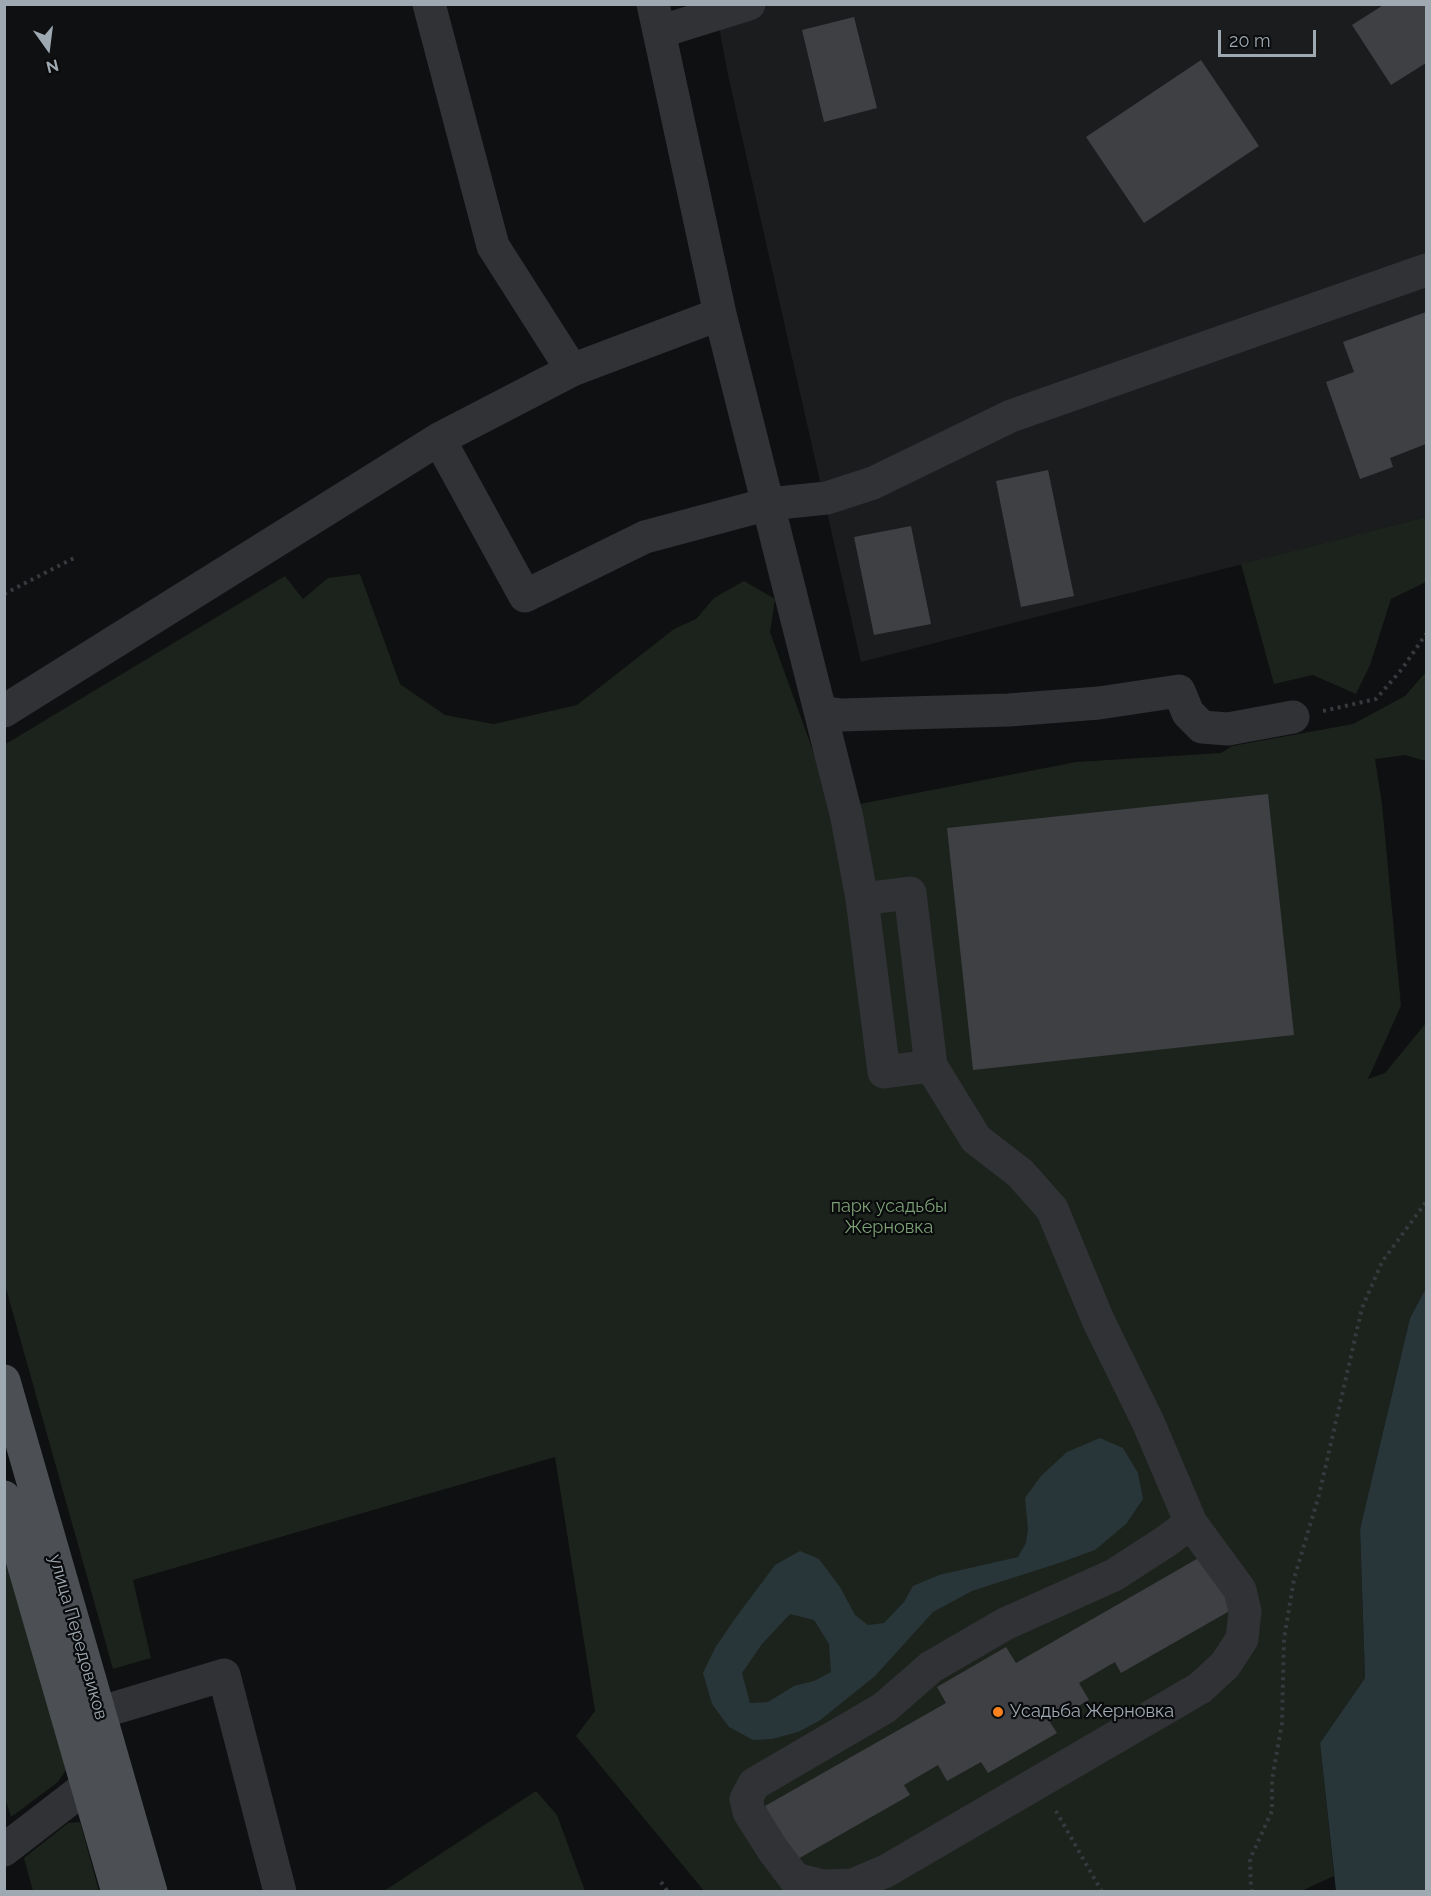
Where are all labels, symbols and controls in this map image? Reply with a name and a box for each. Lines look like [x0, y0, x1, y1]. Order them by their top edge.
north arrow [18, 18, 78, 78]
scale bar [1221, 18, 1318, 56]
text: 20 m [1229, 30, 1271, 51]
text: N [44, 55, 61, 77]
park label: парк усадьбы Жерновка [831, 1196, 947, 1238]
street label: улица Передовиков [44, 1552, 112, 1722]
place label: Усадьба Жерновка [1010, 1701, 1174, 1723]
marker: Усадьба Жерновка [991, 1705, 1005, 1719]

